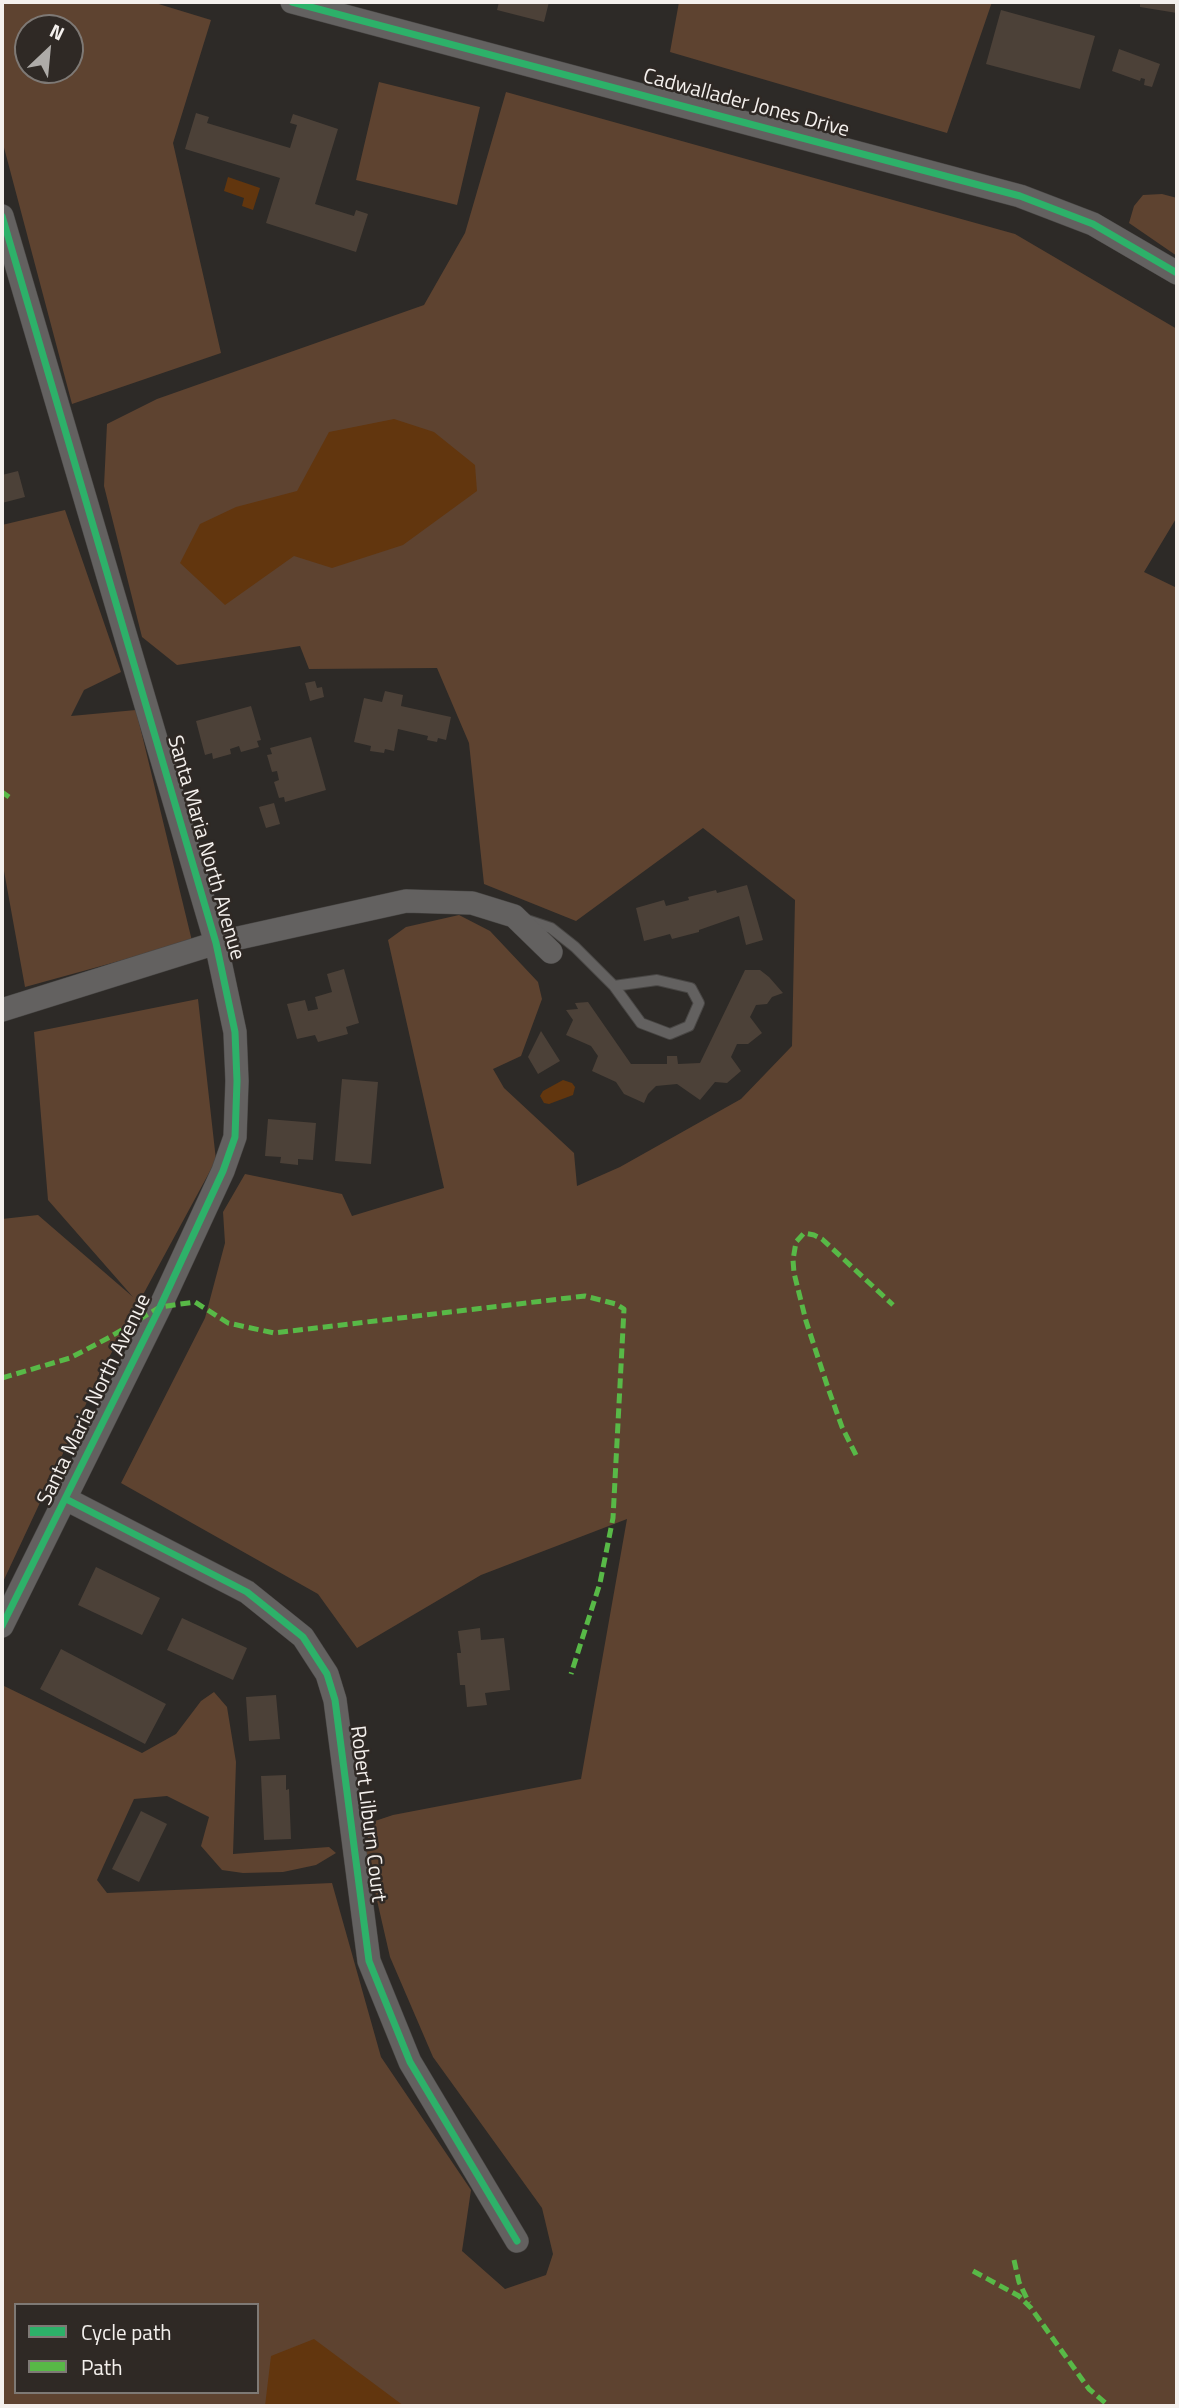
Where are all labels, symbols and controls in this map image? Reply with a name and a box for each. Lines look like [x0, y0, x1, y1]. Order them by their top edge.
north arrow [14, 14, 84, 84]
text: N [45, 16, 70, 47]
street label: Cadwallader Jones Drive [640, 64, 852, 144]
street label: Santa Maria North Avenue [161, 733, 249, 963]
street label: Santa Maria North Avenue [33, 1290, 157, 1510]
street label: Robert Lilburn Court [344, 1724, 390, 1904]
legend [14, 2303, 259, 2394]
text: Cycle path [81, 2316, 172, 2348]
text: Path [81, 2351, 123, 2383]

